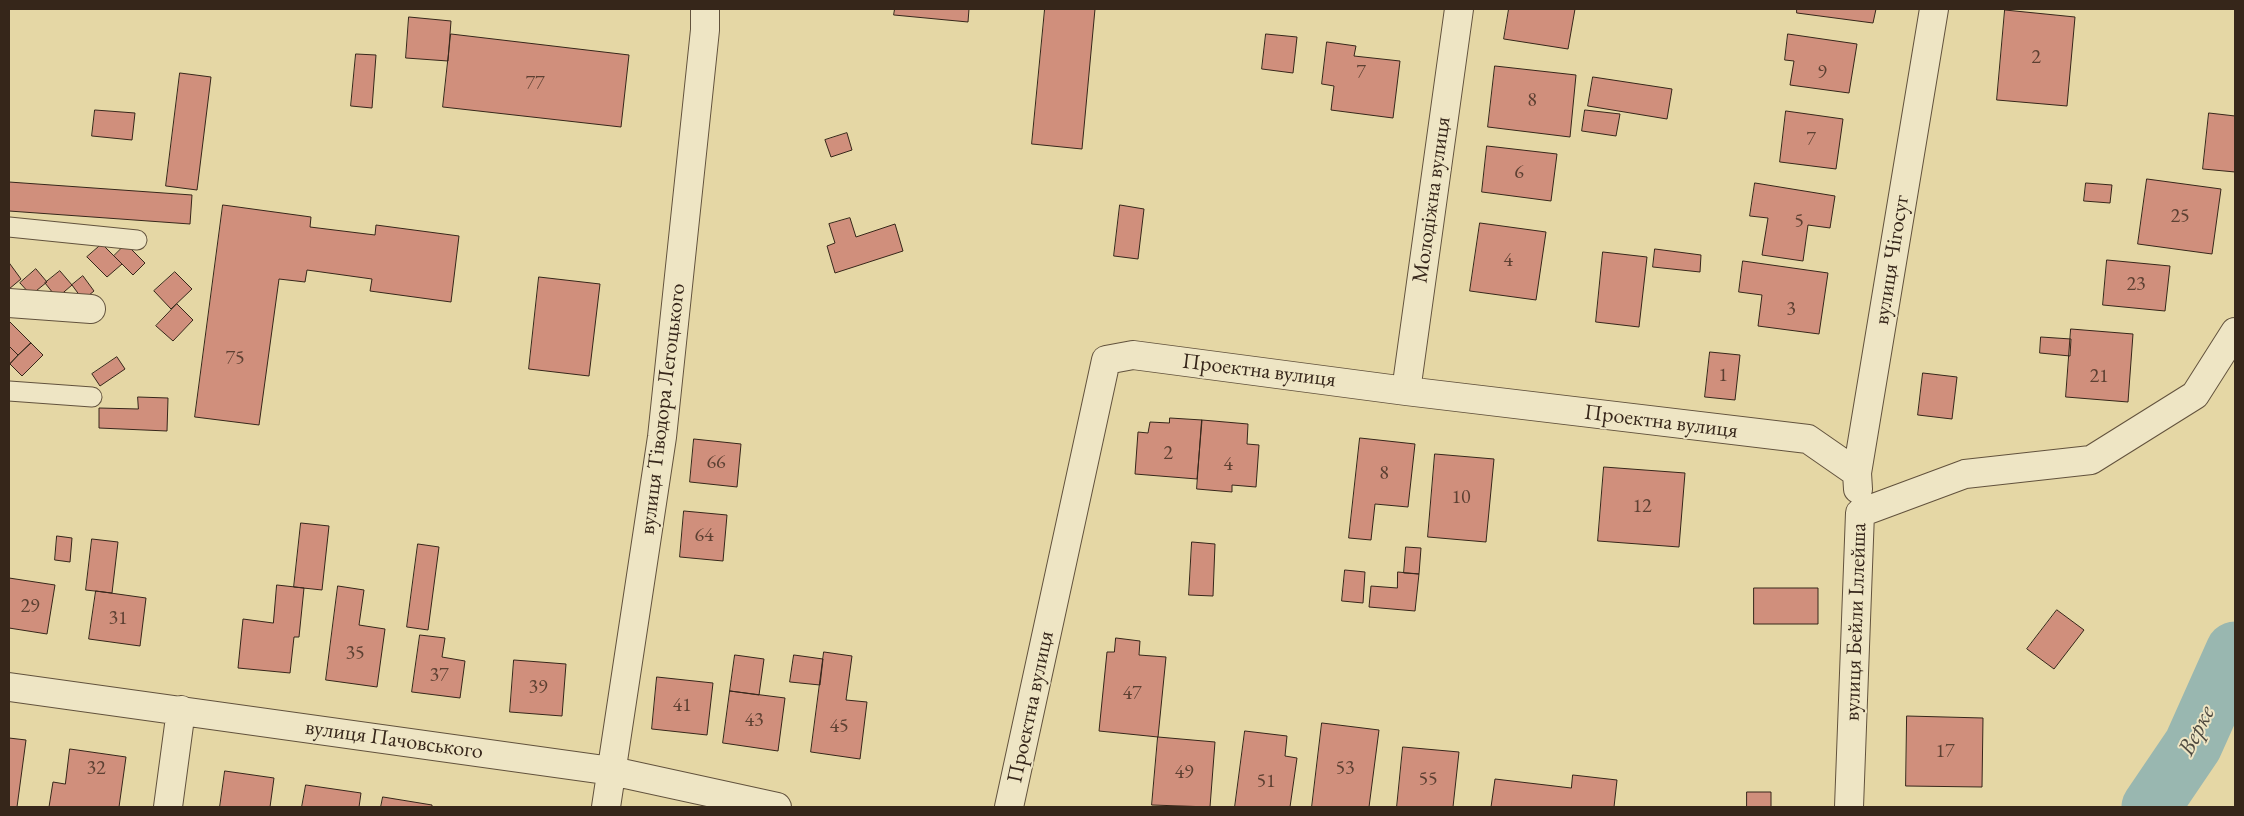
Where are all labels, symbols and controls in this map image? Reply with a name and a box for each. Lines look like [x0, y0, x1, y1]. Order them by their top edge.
house number: 2 [2031, 46, 2041, 70]
house number: 7 [1356, 61, 1366, 85]
house number: 9 [1817, 61, 1827, 85]
house number: 77 [525, 72, 545, 96]
house number: 8 [1527, 89, 1537, 113]
street label: Молодіжна вулиця [1407, 115, 1457, 285]
house number: 7 [1806, 128, 1816, 152]
house number: 6 [1514, 161, 1524, 185]
street label: вулиця Чігосуг [1869, 193, 1915, 327]
house number: 25 [2170, 205, 2190, 229]
house number: 5 [1794, 210, 1804, 234]
house number: 4 [1503, 249, 1513, 273]
house number: 23 [2126, 273, 2146, 297]
street label: вулиця Тіводора Легоцького [634, 282, 692, 536]
house number: 3 [1786, 298, 1796, 322]
house number: 75 [225, 347, 245, 371]
street label: Проектна вулиця [1181, 348, 1337, 394]
house number: 1 [1718, 364, 1728, 388]
house number: 21 [2089, 365, 2109, 389]
street label: Проектна вулиця [1583, 399, 1739, 445]
house number: 2 [1163, 442, 1173, 466]
house number: 66 [706, 451, 726, 475]
house number: 4 [1223, 453, 1233, 477]
house number: 8 [1379, 462, 1389, 486]
house number: 10 [1451, 486, 1471, 510]
house number: 12 [1632, 495, 1652, 519]
street label: вулиця Бейли Іллейша [1839, 522, 1873, 722]
house number: 64 [694, 524, 714, 548]
house number: 29 [20, 595, 40, 619]
house number: 31 [108, 607, 128, 631]
street label: Проектна вулиця [1002, 629, 1060, 785]
house number: 35 [345, 642, 365, 666]
house number: 37 [429, 664, 449, 688]
house number: 39 [528, 676, 548, 700]
house number: 47 [1122, 682, 1142, 706]
house number: 41 [672, 694, 692, 718]
water label: Верке [2172, 701, 2222, 761]
house number: 43 [744, 709, 764, 733]
street label: вулиця Пачовського [303, 714, 485, 766]
house number: 45 [829, 715, 849, 739]
house number: 17 [1935, 740, 1955, 764]
house number: 32 [86, 757, 106, 781]
house number: 53 [1335, 757, 1355, 781]
house number: 49 [1174, 761, 1194, 785]
house number: 55 [1418, 768, 1438, 792]
house number: 51 [1256, 770, 1276, 794]

